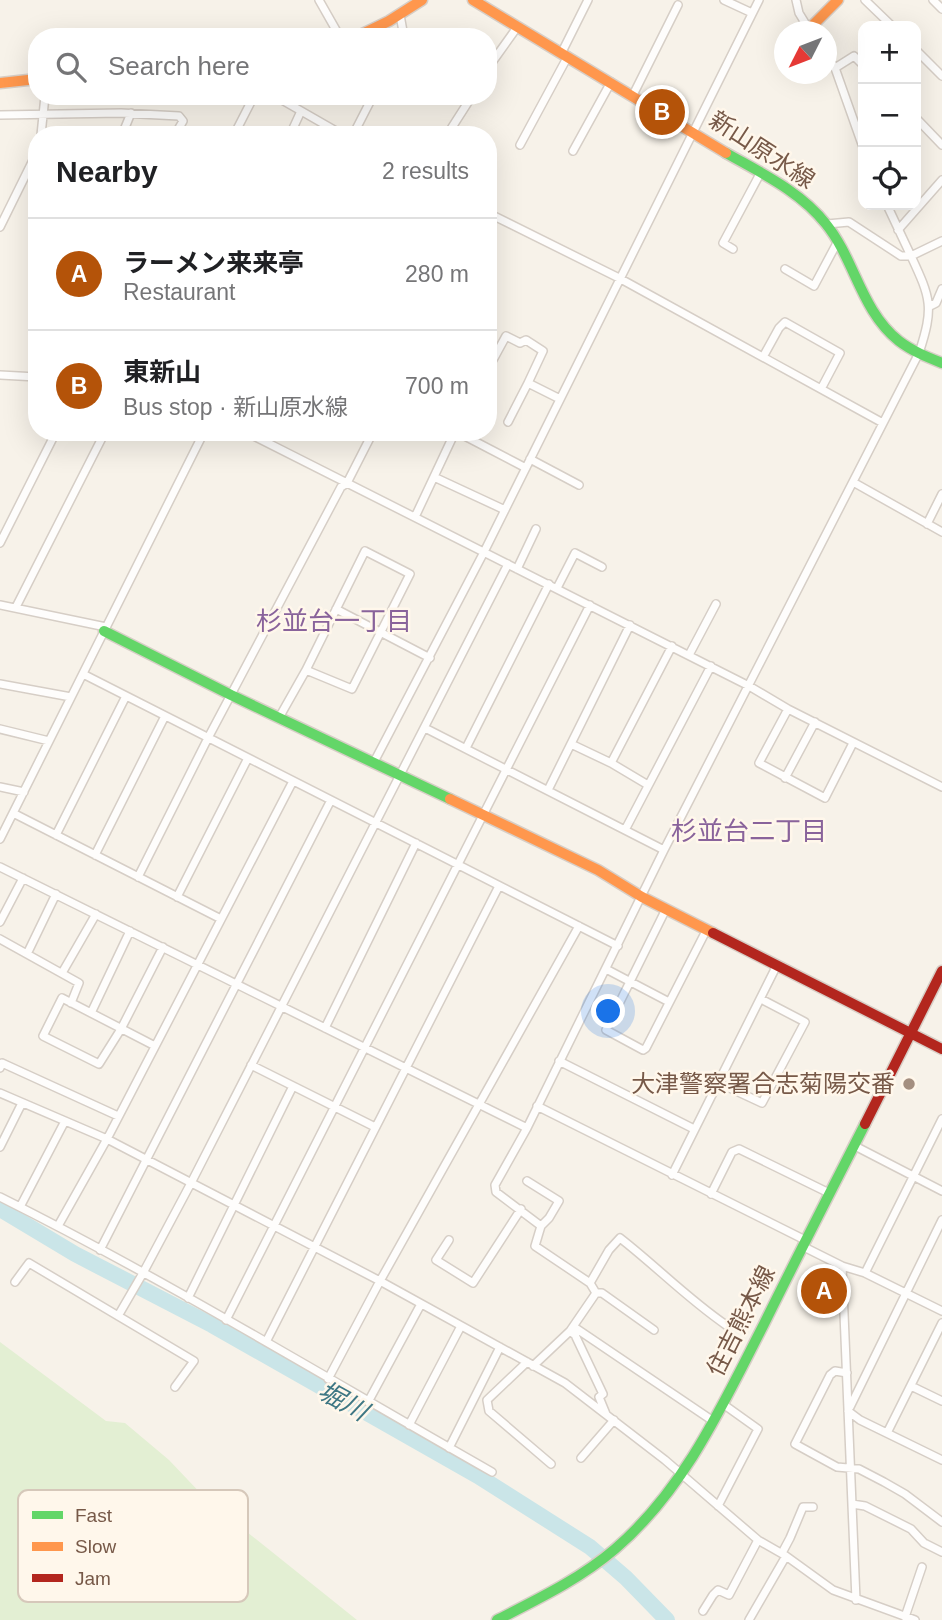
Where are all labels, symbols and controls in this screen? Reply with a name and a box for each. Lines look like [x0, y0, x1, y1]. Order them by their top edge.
north arrow [774, 21, 837, 84]
map controls [858, 21, 921, 210]
button: + [858, 21, 921, 84]
search box [28, 28, 497, 105]
icon: search [52, 48, 90, 86]
text: Search here [108, 51, 250, 81]
button: − [858, 84, 921, 147]
pin: B [639, 86, 685, 138]
street label: 新山原水線 [705, 106, 820, 194]
button: locate [858, 147, 921, 210]
text: Nearby [56, 155, 158, 188]
text: 2 results [382, 158, 469, 184]
text: ラーメン来来亭 [123, 248, 304, 278]
text: A [71, 261, 87, 287]
text: 280 m [405, 261, 469, 287]
text: Restaurant [123, 279, 236, 305]
text: 東新山 [123, 357, 201, 387]
text: B [71, 373, 87, 399]
text: 700 m [405, 373, 469, 399]
text: Bus stop · 新山原水線 [123, 394, 348, 420]
district label: 杉並台一丁目 [256, 606, 412, 636]
district label: 杉並台二丁目 [671, 816, 827, 846]
your location [591, 994, 625, 1028]
place label: 大津警察署合志菊陽交番 [631, 1070, 895, 1097]
marker: 大津警察署合志菊陽交番 [901, 1076, 917, 1092]
street label: 住吉熊本線 [701, 1261, 780, 1380]
pin: A [801, 1265, 847, 1317]
water label: 堀川 [313, 1375, 376, 1428]
legend [18, 1490, 248, 1602]
text: Fast [75, 1505, 113, 1526]
text: Slow [75, 1536, 116, 1557]
text: Jam [75, 1568, 111, 1589]

